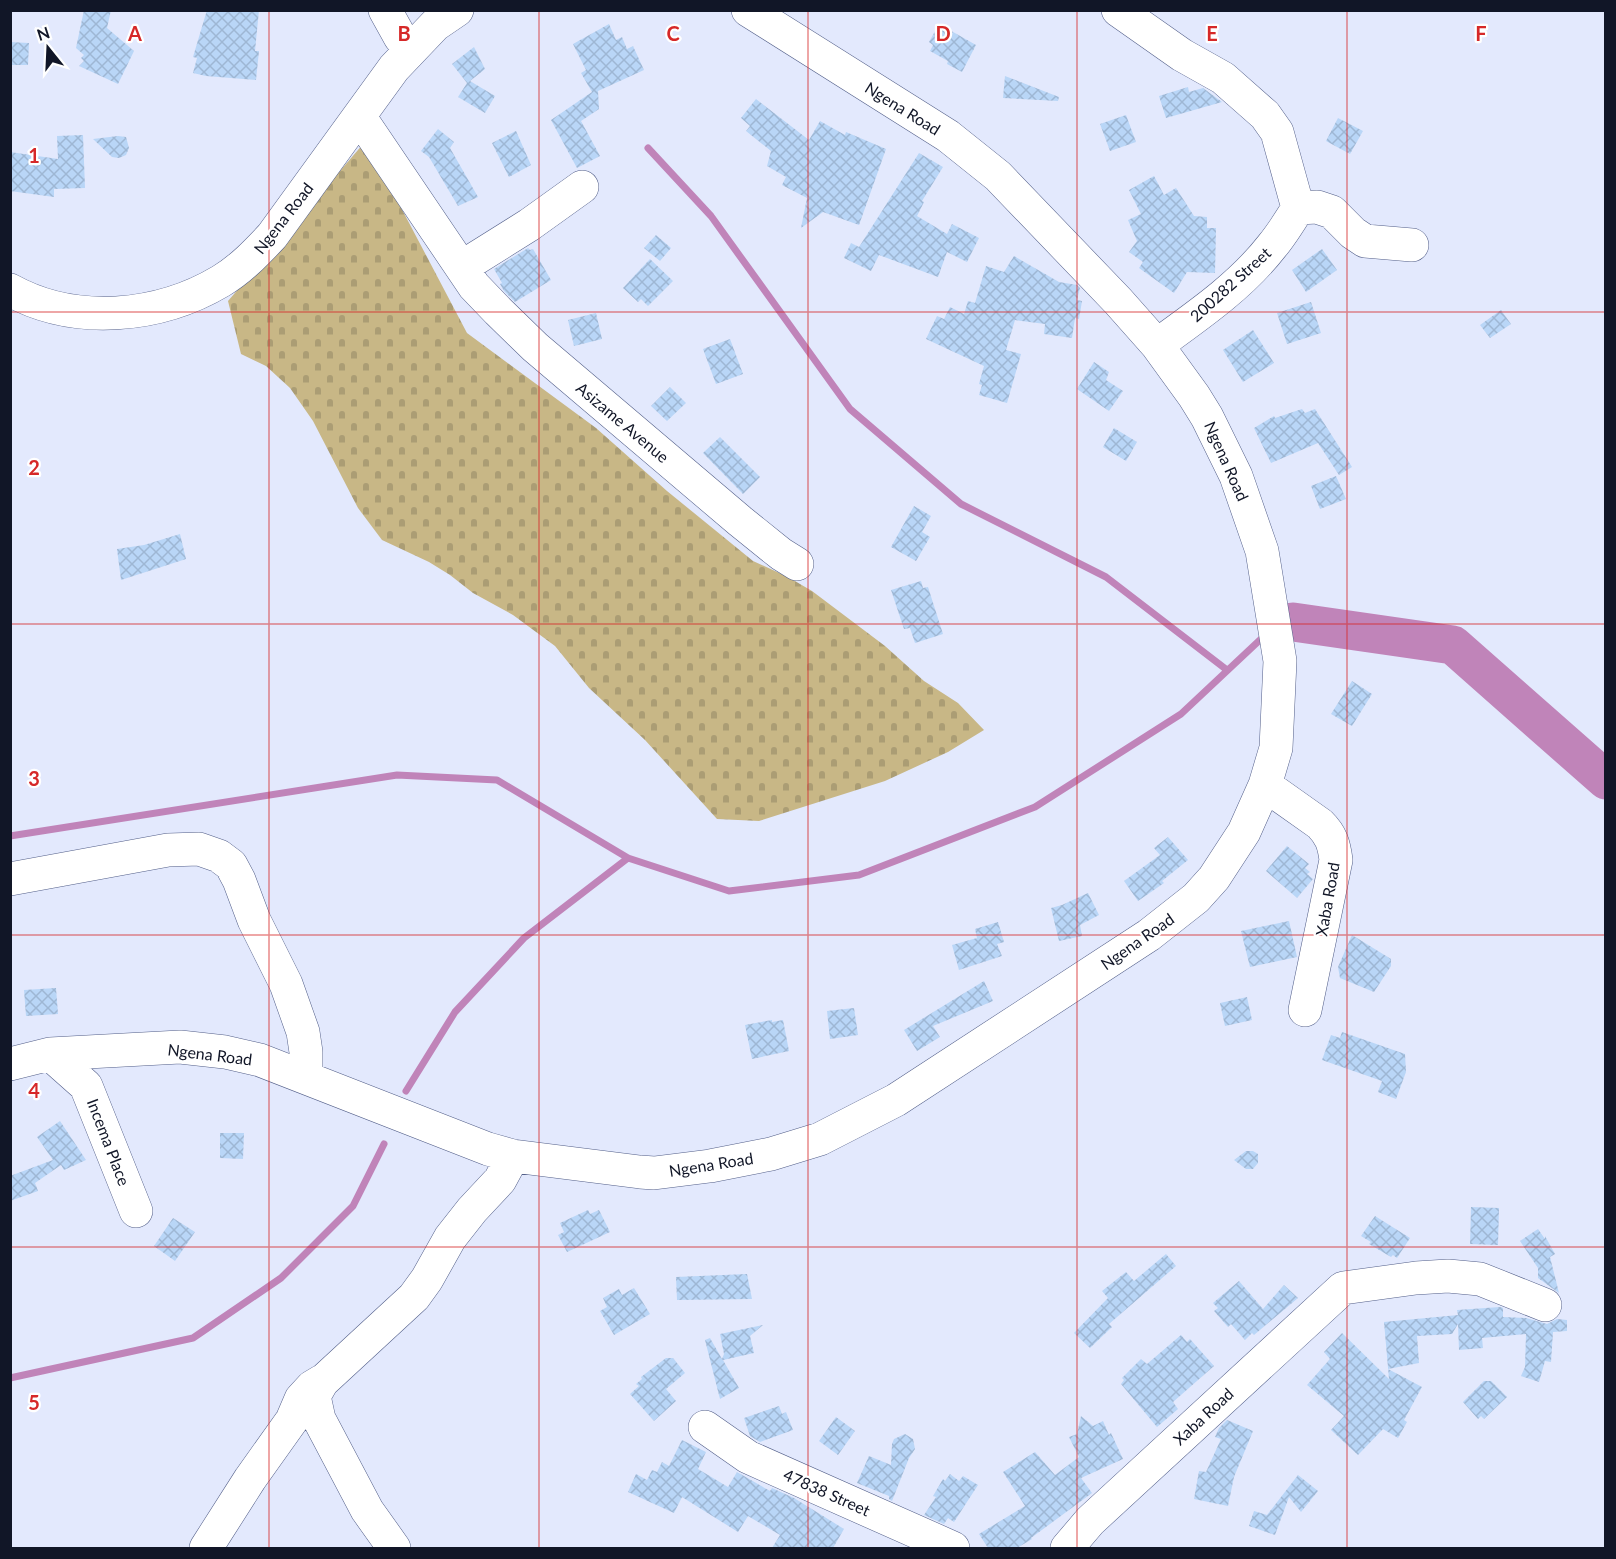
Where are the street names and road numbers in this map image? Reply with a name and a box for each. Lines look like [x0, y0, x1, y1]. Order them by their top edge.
street label: Ngena Road [862, 77, 944, 139]
street label: Ngena Road [249, 179, 317, 257]
street label: 200282 Street [1186, 243, 1274, 325]
street label: Asizame Avenue [573, 378, 673, 466]
street label: Ngena Road [1201, 418, 1253, 504]
street label: Xaba Road [1311, 861, 1343, 937]
street label: Ngena Road [1097, 909, 1177, 973]
street label: Ngena Road [167, 1039, 253, 1069]
street label: Incema Place [84, 1096, 134, 1188]
street label: Ngena Road [668, 1148, 754, 1180]
street label: Xaba Road [1169, 1384, 1237, 1448]
street label: 47838 Street [781, 1464, 873, 1520]

